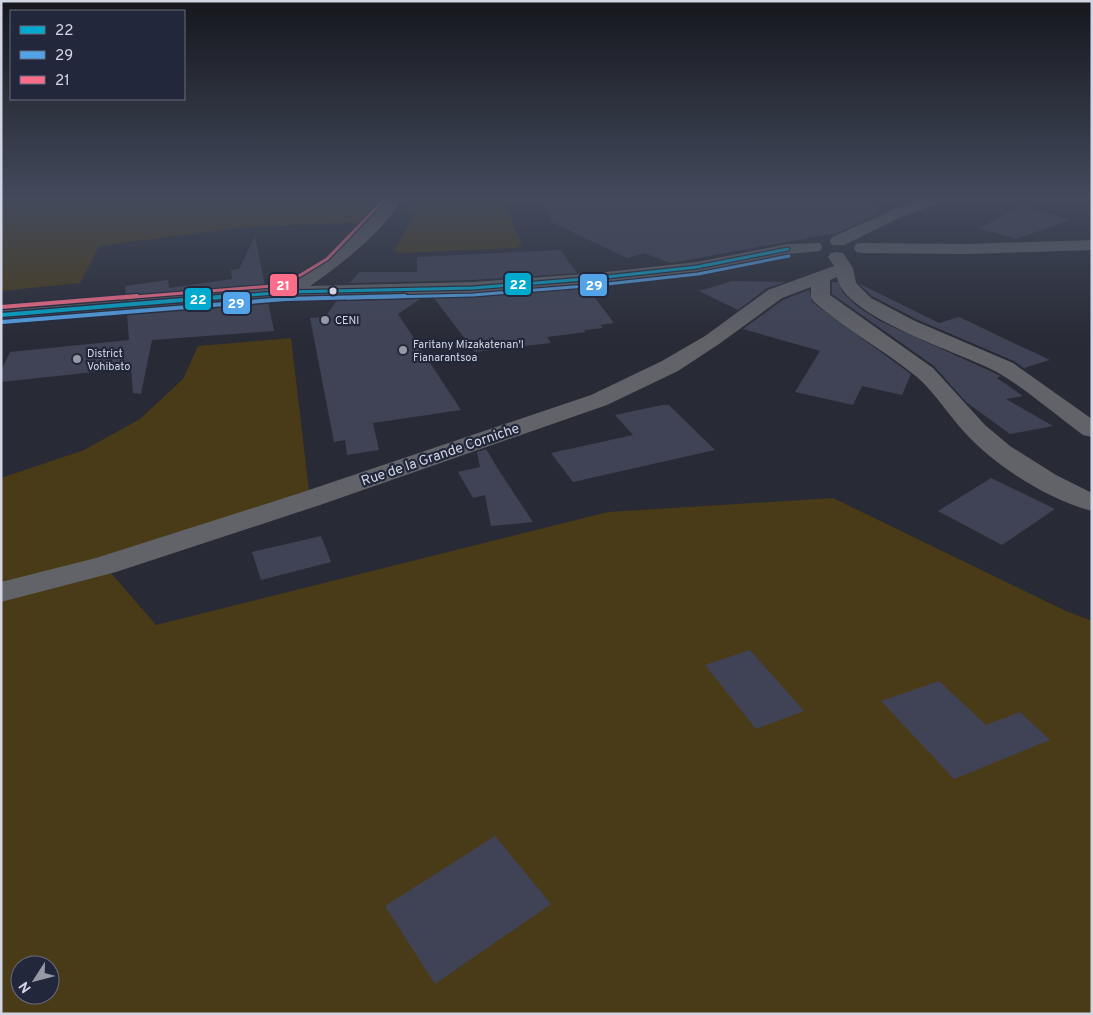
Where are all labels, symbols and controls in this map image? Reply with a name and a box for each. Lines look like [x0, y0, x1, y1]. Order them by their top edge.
legend [10, 10, 185, 100]
text: 22 [55, 22, 73, 41]
text: 29 [55, 47, 73, 66]
text: 21 [55, 72, 70, 91]
line badge: 22 [504, 272, 532, 296]
line badge: 21 [269, 273, 298, 297]
line badge: 29 [579, 273, 608, 297]
text: 22 [509, 277, 527, 294]
text: 21 [276, 278, 290, 295]
text: 29 [585, 278, 603, 295]
unlabelled marker [328, 286, 338, 296]
line badge: 22 [184, 287, 212, 311]
line badge: 29 [222, 291, 251, 315]
text: 22 [189, 292, 207, 309]
text: 29 [227, 296, 245, 313]
marker: CENI [319, 314, 331, 326]
place label: CENI [335, 314, 359, 328]
place label: Faritany Mizakatenan'I Fianarantsoa [413, 338, 524, 365]
marker: Faritany Mizakatenan'I Fianarantsoa [397, 344, 409, 356]
place label: District Vohibato [87, 347, 130, 374]
marker: District Vohibato [71, 353, 83, 365]
street label: Rue de la Grande Corniche [359, 420, 522, 491]
north arrow [10, 955, 60, 1005]
text: N [16, 978, 36, 996]

